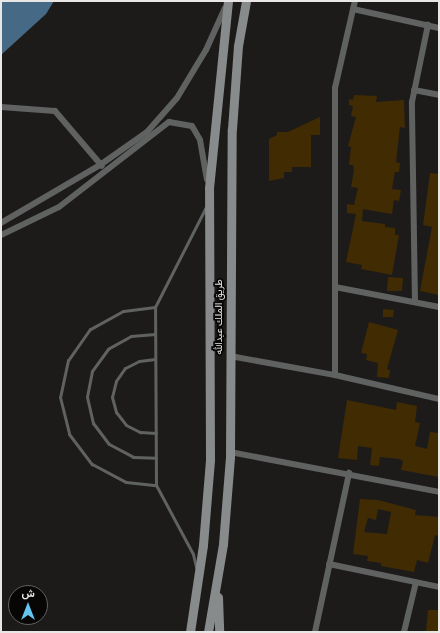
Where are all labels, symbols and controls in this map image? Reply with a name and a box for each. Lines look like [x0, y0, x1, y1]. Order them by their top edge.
street label: طريق الملك عبدالله [214, 279, 226, 355]
north arrow [8, 585, 48, 625]
text: ش [21, 587, 35, 601]

